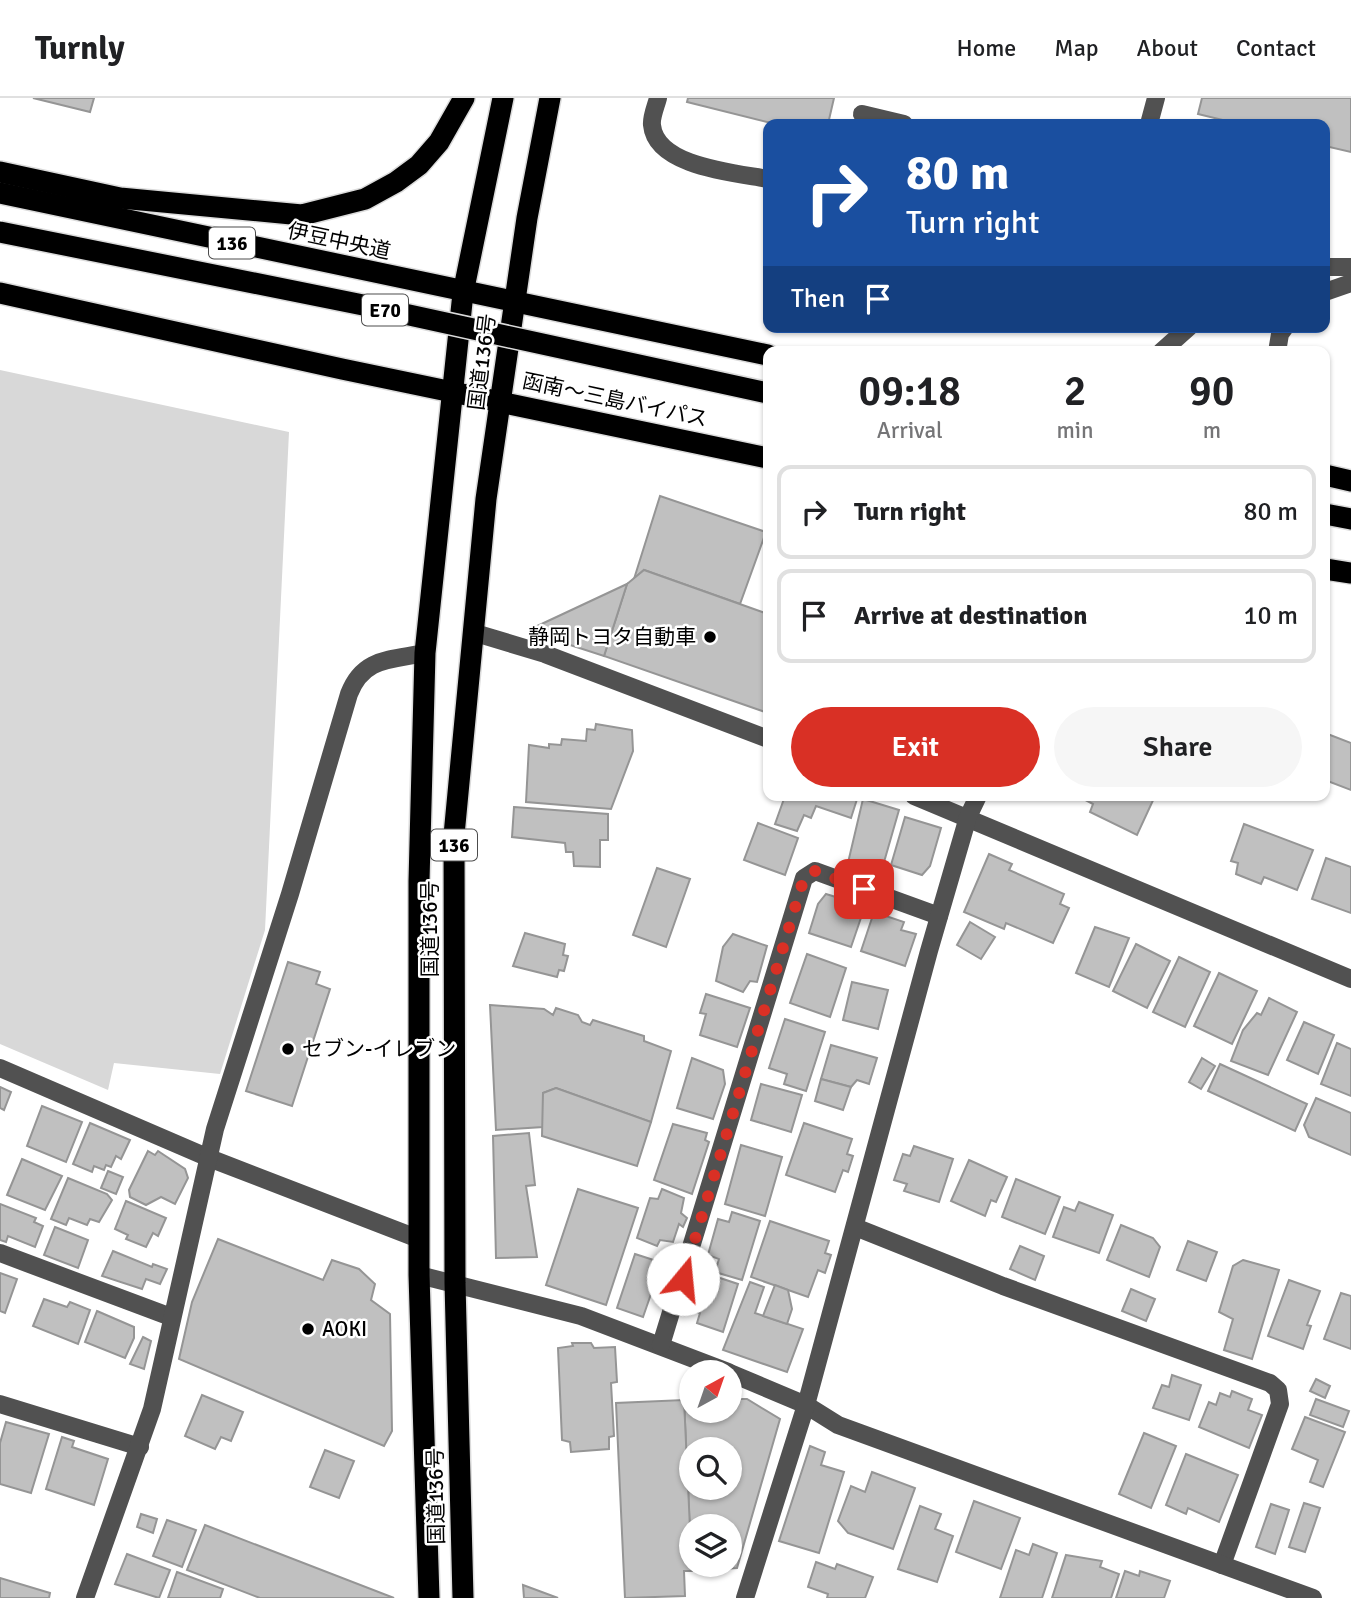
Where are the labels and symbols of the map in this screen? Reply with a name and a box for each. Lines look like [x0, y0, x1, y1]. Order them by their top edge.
street label: 伊豆中央道 [285, 217, 393, 265]
road number: 136 [209, 228, 255, 258]
road number: E70 [362, 294, 408, 326]
street label: 国道136号 [463, 312, 501, 412]
street label: 函南～三島バイパス [520, 368, 710, 432]
place label: 静岡トヨタ自動車 [528, 624, 696, 650]
marker: 静岡トヨタ自動車 [702, 629, 718, 645]
road number: 136 [431, 830, 477, 860]
pin [834, 859, 894, 919]
street label: 国道136号 [417, 880, 443, 978]
place label: セブン-イレブン [302, 1036, 456, 1062]
marker: セブン-イレブン [280, 1041, 296, 1057]
position arrow [646, 1242, 720, 1316]
place label: AOKI [322, 1316, 367, 1342]
marker: AOKI [300, 1321, 316, 1337]
north arrow [679, 1360, 742, 1423]
street label: 国道136号 [422, 1447, 450, 1545]

